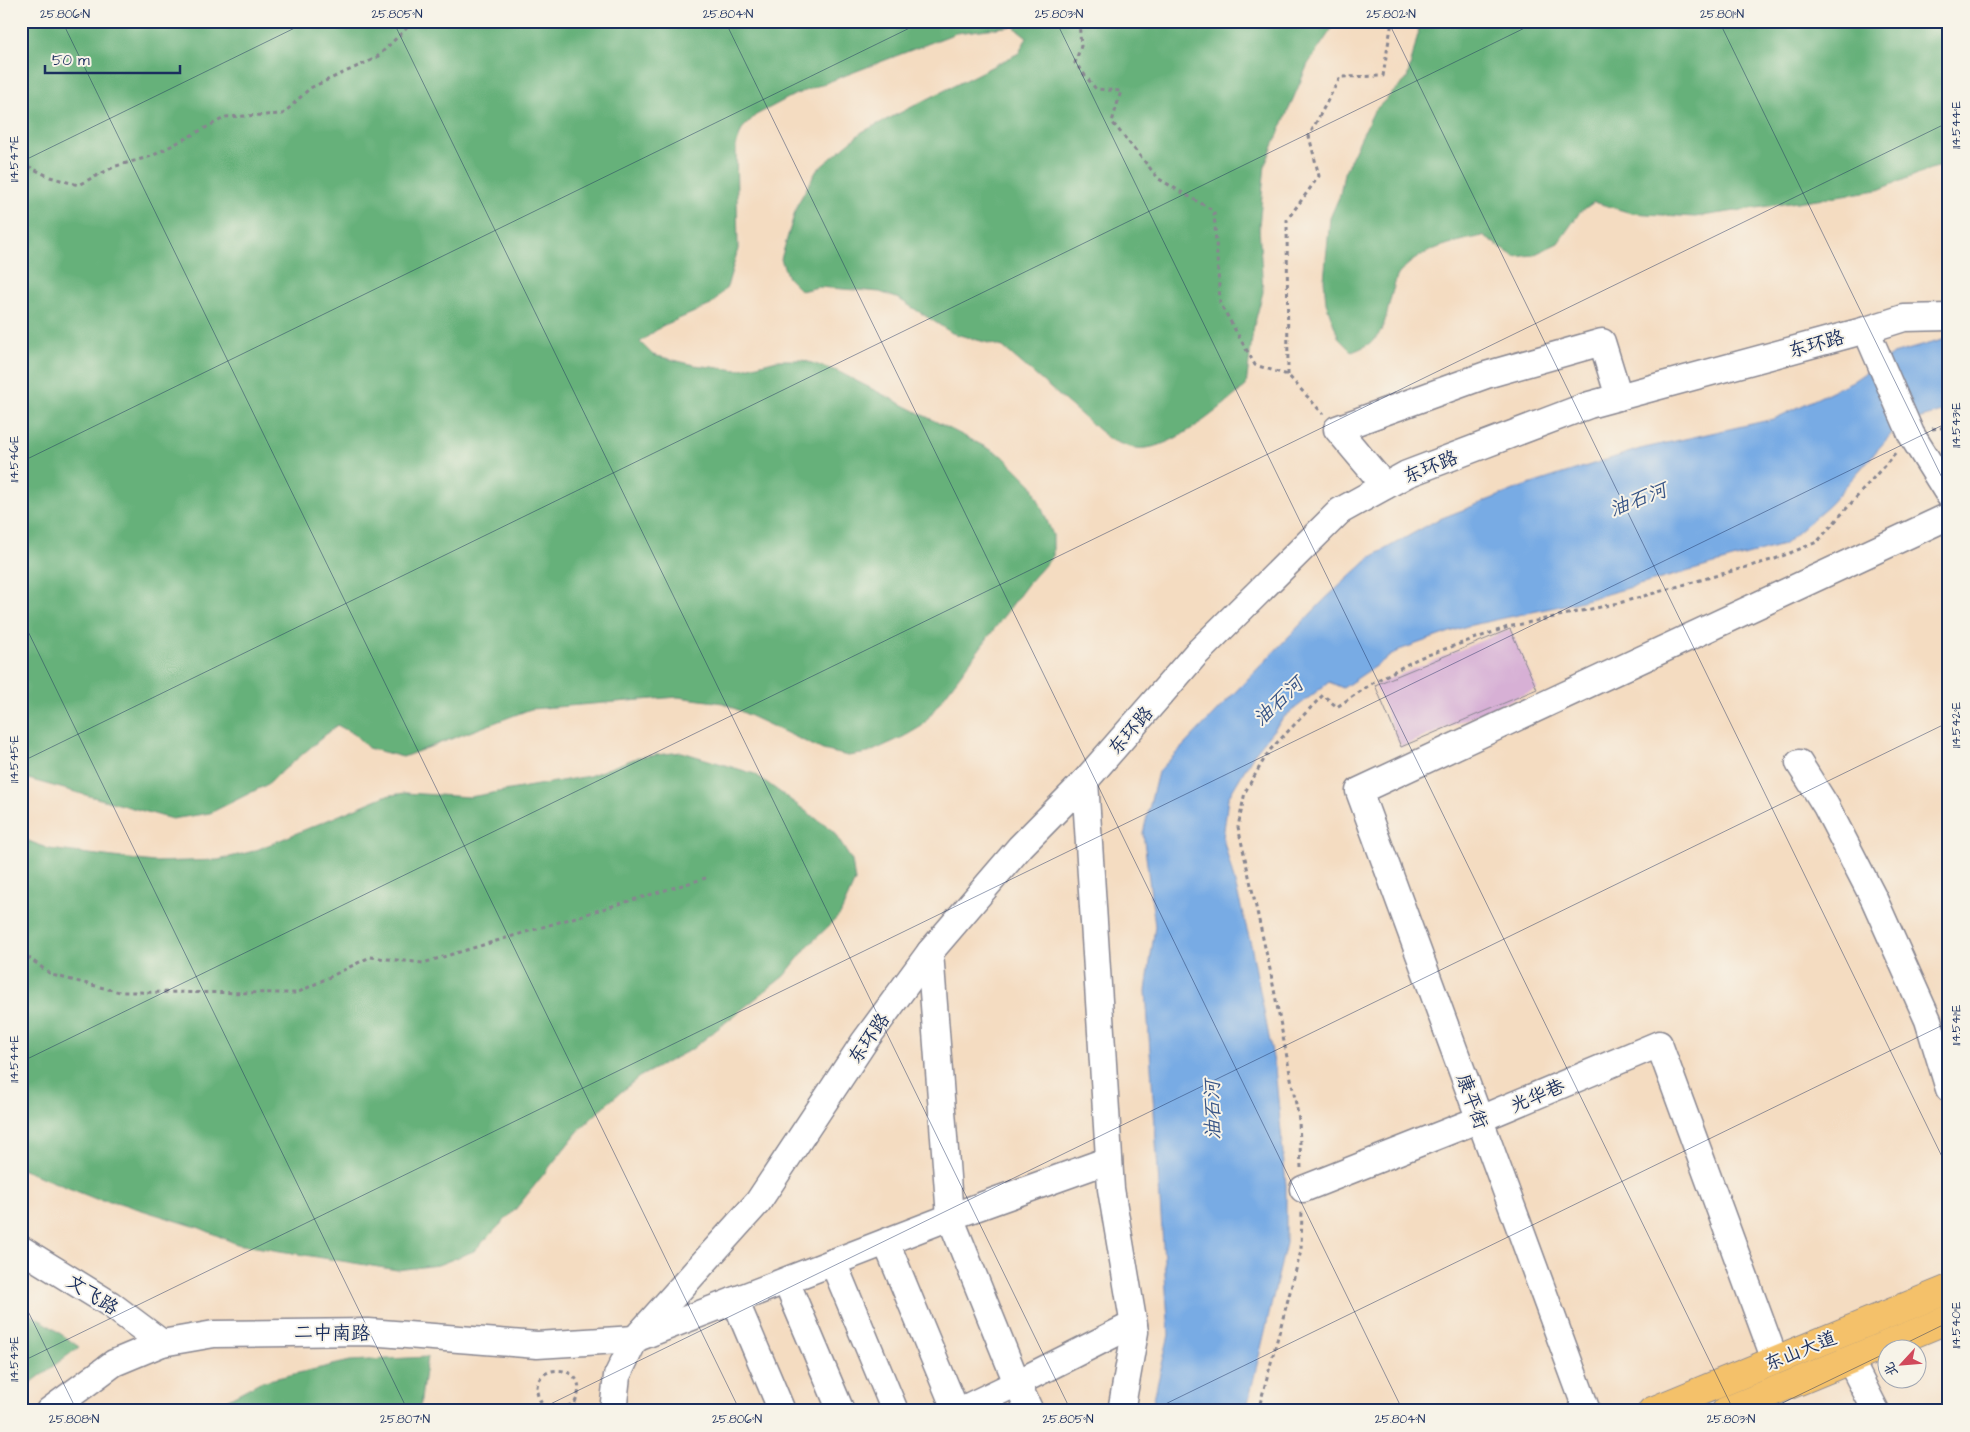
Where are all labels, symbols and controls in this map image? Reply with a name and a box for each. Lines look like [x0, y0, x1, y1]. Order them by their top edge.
text: 25.806°N [40, 6, 91, 23]
text: 25.805°N [371, 6, 423, 23]
text: 25.804°N [703, 6, 754, 23]
text: 25.803°N [1035, 6, 1084, 23]
text: 25.802°N [1366, 6, 1416, 23]
text: 25.801°N [1700, 6, 1745, 23]
scale bar [45, 42, 180, 74]
text: 50 m [52, 50, 90, 71]
text: 114.544°E [1948, 101, 1965, 149]
text: 114.547°E [6, 136, 23, 182]
street label: 东环路 [1785, 324, 1847, 365]
text: 114.543°E [1948, 402, 1965, 448]
text: 114.546°E [6, 436, 23, 482]
street label: 东环路 [1399, 444, 1462, 491]
water label: 油石河 [1605, 475, 1674, 524]
water label: 油石河 [1247, 669, 1312, 732]
street label: 东环路 [1102, 701, 1160, 761]
text: 114.542°E [1948, 702, 1965, 748]
text: 114.545°E [6, 735, 23, 783]
text: 114.541°E [1948, 1005, 1965, 1045]
street label: 东环路 [842, 1008, 897, 1070]
text: 114.544°E [6, 1035, 23, 1083]
street label: 康平街 [1449, 1070, 1494, 1133]
street label: 光华巷 [1506, 1073, 1569, 1120]
water label: 油石河 [1198, 1077, 1228, 1140]
street label: 文飞路 [61, 1268, 123, 1322]
text: 114.540°E [1948, 1302, 1965, 1348]
street label: 二中南路 [294, 1319, 370, 1348]
street label: 东山大道 [1760, 1325, 1841, 1378]
text: 114.543°E [6, 1336, 23, 1382]
north arrow [1878, 1340, 1928, 1390]
text: 北 [1879, 1359, 1903, 1380]
text: 25.808°N [49, 1411, 100, 1428]
text: 25.807°N [380, 1411, 430, 1428]
text: 25.806°N [712, 1411, 763, 1428]
text: 25.805°N [1042, 1411, 1094, 1428]
text: 25.804°N [1375, 1411, 1426, 1428]
text: 25.803°N [1707, 1411, 1756, 1428]

